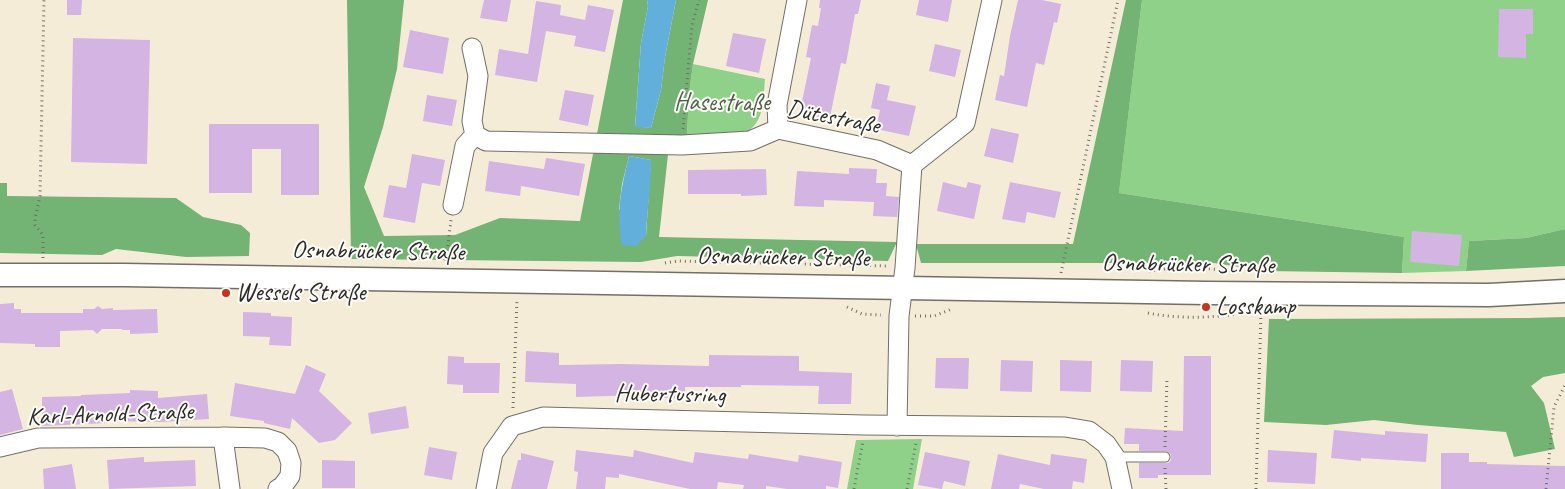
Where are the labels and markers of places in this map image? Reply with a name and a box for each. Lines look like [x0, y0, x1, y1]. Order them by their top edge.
place label: Wessels Straße [236, 278, 365, 308]
marker: Wessels Straße [220, 287, 232, 299]
place label: Losskamp [1216, 292, 1295, 322]
marker: Losskamp [1200, 301, 1212, 313]

